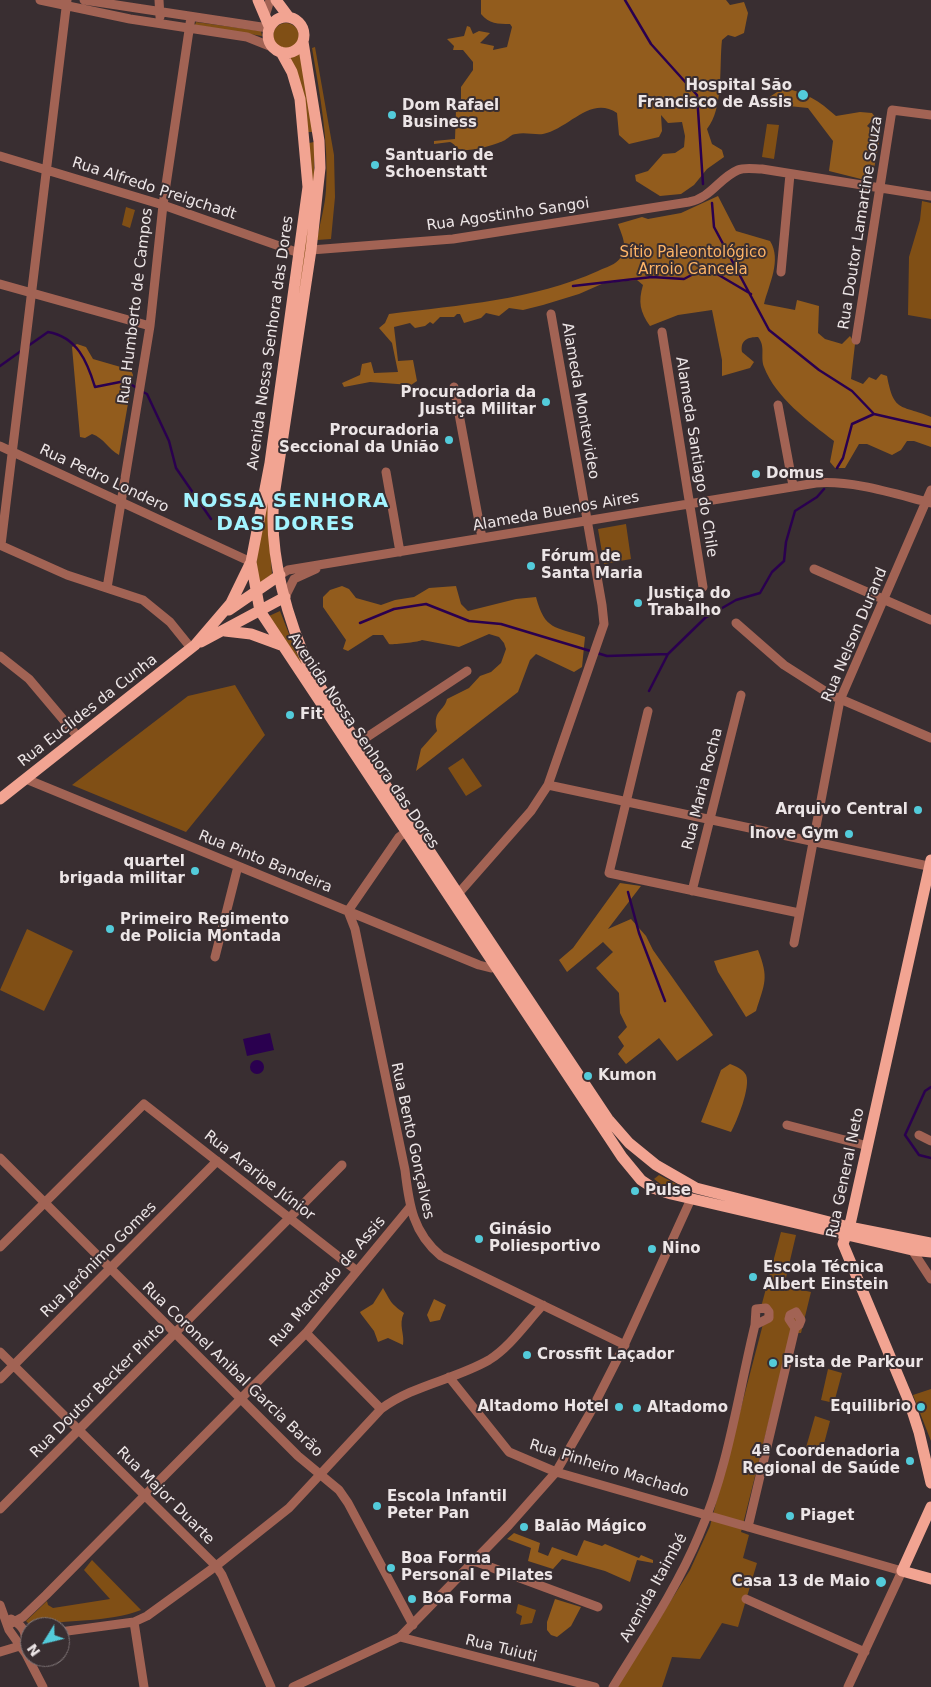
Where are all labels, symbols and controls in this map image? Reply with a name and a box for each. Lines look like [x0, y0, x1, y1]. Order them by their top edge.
place label: Hospital São Francisco de Assis [637, 77, 792, 112]
marker: Hospital São Francisco de Assis [796, 88, 810, 102]
place label: Dom Rafael Business [402, 97, 499, 132]
marker: Dom Rafael Business [386, 109, 398, 121]
street label: Rua Doutor Lamartine Souza [835, 115, 887, 331]
place label: Santuario de Schoenstatt [385, 147, 494, 182]
street label: Rua Alfredo Preigchadt [70, 154, 238, 224]
marker: Santuario de Schoenstatt [369, 159, 381, 171]
street label: Rua Agostinho Sangoi [426, 195, 590, 235]
street label: Rua Humberto de Campos [115, 207, 157, 405]
street label: Avenida Nossa Senhora das Dores [244, 215, 298, 471]
park label: Sítio Paleontológico Arroio Cancela [620, 244, 766, 279]
street label: Alameda Montevideo [557, 321, 603, 481]
street label: Alameda Santiago do Chile [671, 355, 721, 559]
place label: Procuradoria da Justiça Militar [400, 384, 536, 419]
marker: Procuradoria da Justiça Militar [540, 396, 552, 408]
place label: Procuradoria Seccional da União [279, 422, 439, 457]
marker: Procuradoria Seccional da União [443, 434, 455, 446]
street label: Rua Pedro Londero [36, 441, 172, 517]
place label: Domus [766, 465, 824, 483]
marker: Domus [750, 468, 762, 480]
street label: Alameda Buenos Aires [471, 489, 641, 535]
district label: NOSSA SENHORA DAS DORES [181, 490, 391, 537]
place label: Fórum de Santa Maria [541, 548, 643, 583]
marker: Fórum de Santa Maria [525, 560, 537, 572]
street label: Rua Nelson Durand [818, 565, 892, 705]
place label: Justiça do Trabalho [648, 585, 731, 620]
marker: Justiça do Trabalho [632, 597, 644, 609]
street label: Avenida Nossa Senhora das Dores [284, 630, 442, 852]
street label: Rua Euclides da Cunha [15, 651, 161, 771]
place label: Fit [300, 706, 323, 724]
marker: Fit [284, 709, 296, 721]
street label: Rua Maria Rocha [679, 726, 727, 852]
place label: Arquivo Central [775, 801, 908, 819]
marker: Arquivo Central [912, 804, 924, 816]
place label: Inove Gym [750, 825, 839, 843]
street label: Rua Pinto Bandeira [195, 827, 335, 897]
marker: Inove Gym [843, 828, 855, 840]
place label: quartel brigada militar [59, 853, 185, 888]
marker: quartel brigada militar [189, 865, 201, 877]
place label: Primeiro Regimento de Policia Montada [120, 911, 289, 946]
marker: Primeiro Regimento de Policia Montada [104, 923, 116, 935]
street label: Rua Bento Gonçalves [387, 1061, 437, 1221]
place label: Kumon [598, 1067, 657, 1085]
marker: Kumon [582, 1070, 594, 1082]
street label: Rua General Neto [823, 1106, 869, 1240]
street label: Rua Araripe Júnior [200, 1127, 318, 1225]
place label: Pulse [645, 1182, 691, 1200]
marker: Pulse [629, 1185, 641, 1197]
street label: Rua Jerônimo Gomes [37, 1198, 161, 1322]
street label: Rua Machado de Assis [266, 1213, 390, 1351]
place label: Ginásio Poliesportivo [489, 1221, 601, 1256]
marker: Ginásio Poliesportivo [473, 1233, 485, 1245]
place label: Nino [662, 1240, 701, 1258]
marker: Nino [646, 1243, 658, 1255]
place label: Escola Técnica Albert Einstein [763, 1259, 889, 1294]
marker: Escola Técnica Albert Einstein [747, 1271, 759, 1283]
street label: Rua Coronel Anibal Garcia Barão [138, 1279, 326, 1461]
street label: Rua Doutor Becker Pinto [27, 1320, 169, 1462]
place label: Crossfit Laçador [537, 1346, 674, 1364]
marker: Crossfit Laçador [521, 1349, 533, 1361]
place label: Pista de Parkour [783, 1354, 923, 1372]
marker: Pista de Parkour [767, 1357, 779, 1369]
place label: Altadomo Hotel [477, 1398, 609, 1416]
place label: Equilibrio [830, 1398, 911, 1416]
place label: Altadomo [647, 1399, 728, 1417]
marker: Altadomo Hotel [613, 1401, 625, 1413]
marker: Equilibrio [915, 1401, 927, 1413]
marker: Altadomo [631, 1402, 643, 1414]
street label: Rua Pinheiro Machado [527, 1436, 691, 1502]
street label: Rua Major Duarte [112, 1443, 218, 1549]
place label: 4ª Coordenadoria Regional de Saúde [742, 1443, 900, 1478]
marker: 4ª Coordenadoria Regional de Saúde [904, 1455, 916, 1467]
place label: Escola Infantil Peter Pan [387, 1488, 507, 1523]
marker: Escola Infantil Peter Pan [371, 1500, 383, 1512]
place label: Piaget [800, 1507, 854, 1525]
marker: Piaget [784, 1510, 796, 1522]
place label: Balão Mágico [534, 1518, 646, 1536]
marker: Balão Mágico [518, 1521, 530, 1533]
street label: Avenida Itaimbé [617, 1530, 691, 1646]
place label: Boa Forma Personal e Pilates [401, 1550, 553, 1585]
marker: Boa Forma Personal e Pilates [385, 1562, 397, 1574]
place label: Casa 13 de Maio [732, 1573, 870, 1591]
marker: Casa 13 de Maio [874, 1575, 888, 1589]
place label: Boa Forma [422, 1590, 512, 1608]
marker: Boa Forma [406, 1593, 418, 1605]
north arrow [20, 1617, 70, 1667]
street label: Rua Tuiuti [463, 1631, 539, 1667]
text: N [24, 1641, 44, 1660]

